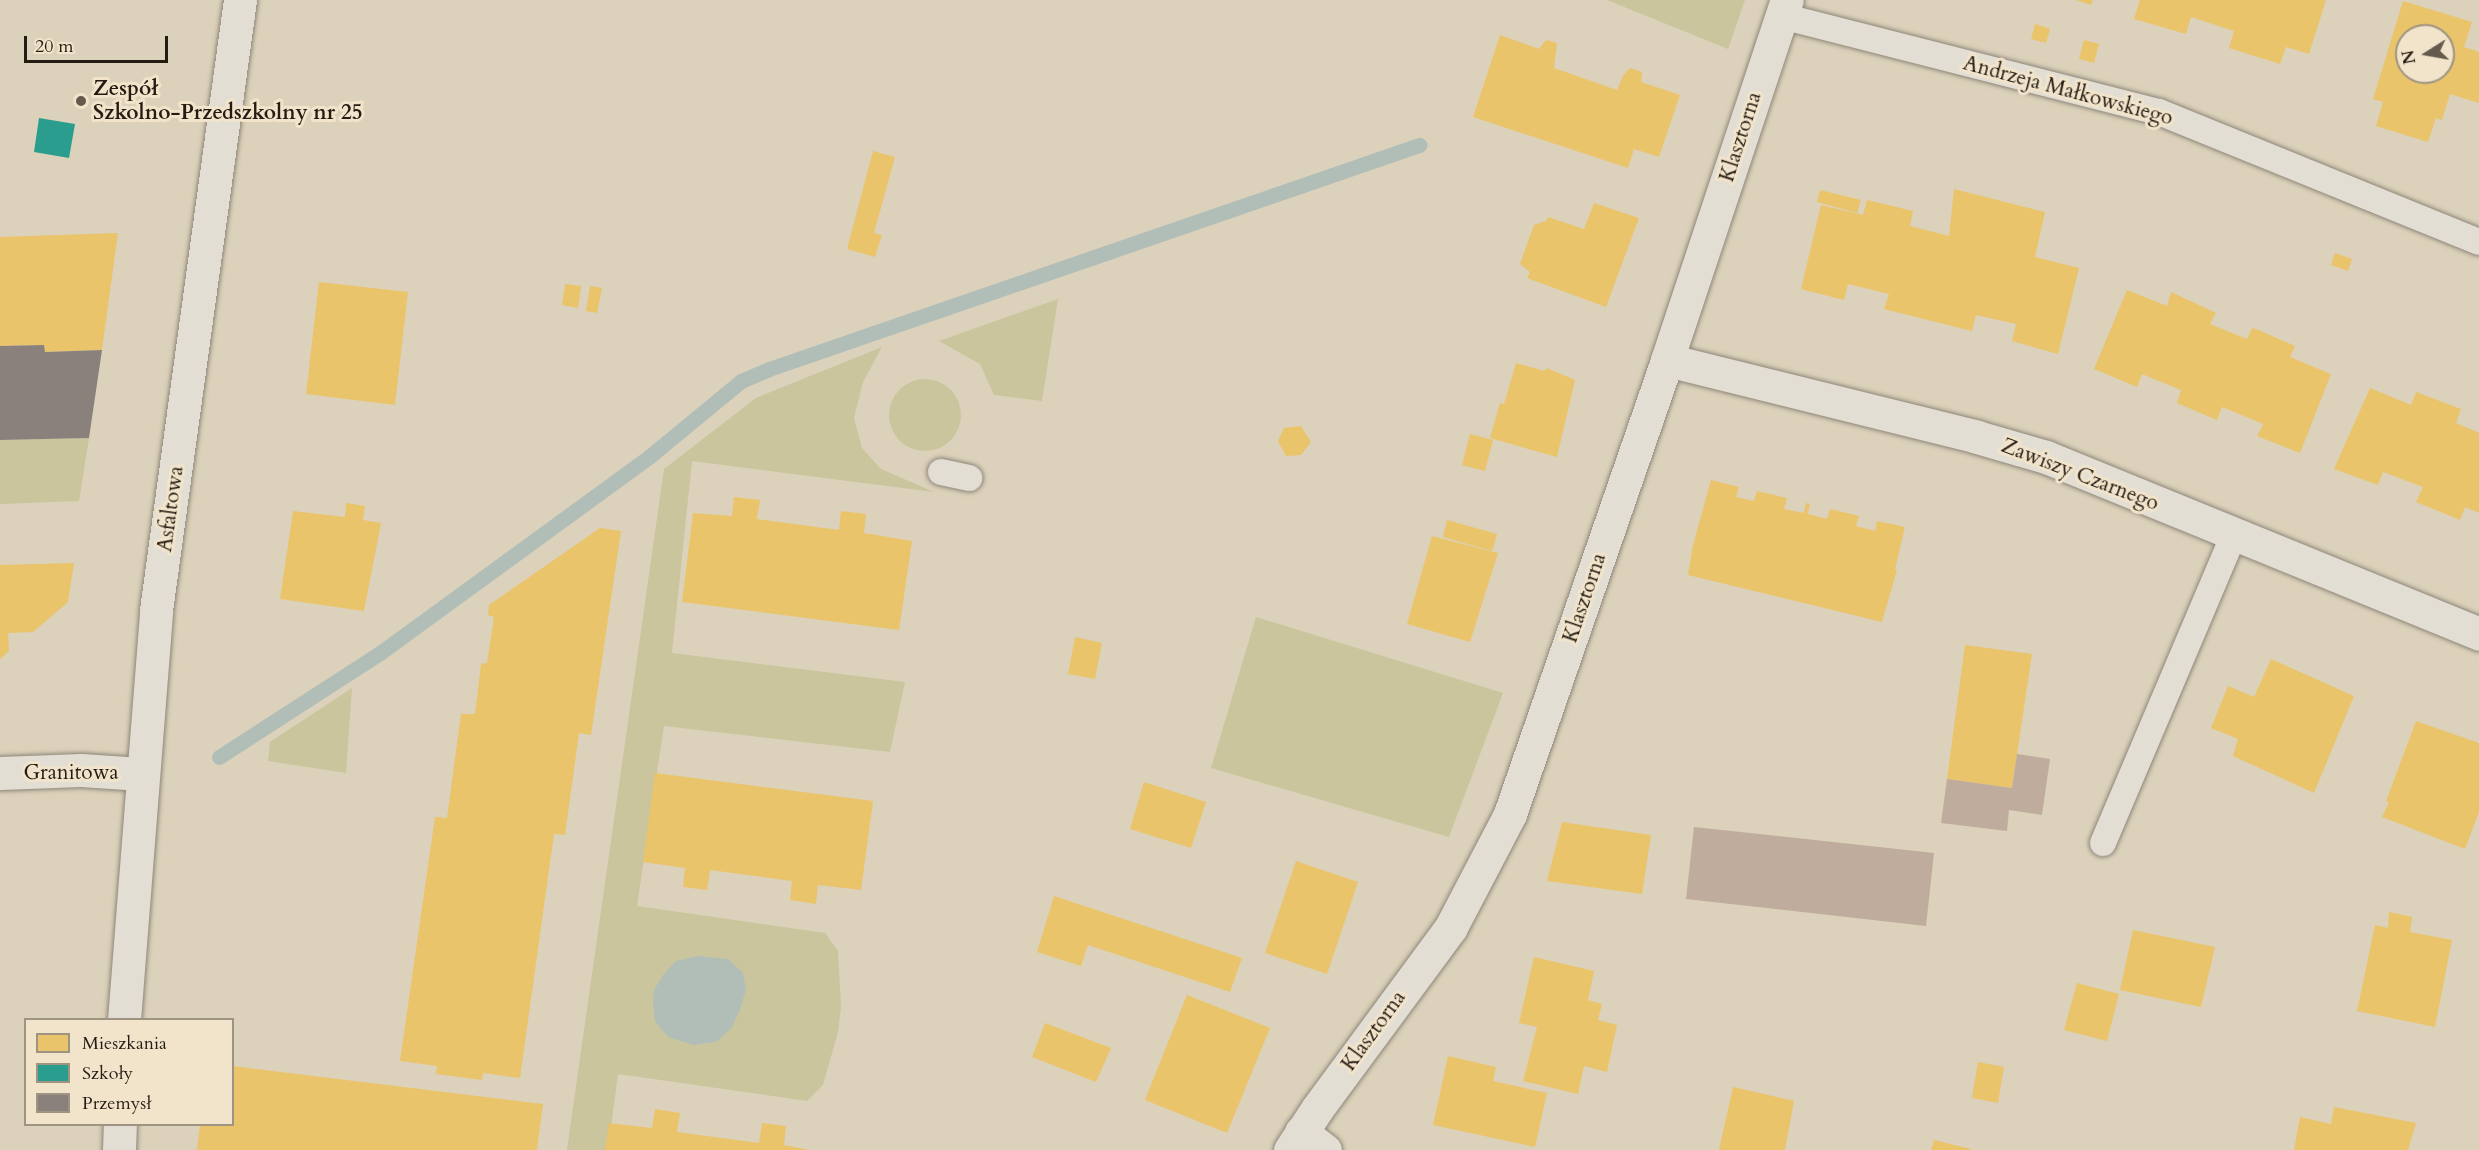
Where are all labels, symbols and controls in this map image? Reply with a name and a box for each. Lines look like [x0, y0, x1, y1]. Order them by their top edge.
scale bar [27, 24, 171, 62]
north arrow [2395, 24, 2455, 84]
text: 20 m [35, 34, 74, 59]
text: N [2397, 48, 2421, 66]
street label: Andrzeja Małkowskiego [1960, 51, 2176, 131]
place label: Zespół Szkolno-Przedszkolny nr 25 [93, 76, 362, 126]
street label: Klasztorna [1715, 89, 1767, 185]
marker: Zespół Szkolno-Przedszkolny nr 25 [74, 94, 88, 108]
street label: Zawiszy Czarnego [1998, 433, 2162, 517]
street label: Asfaltowa [152, 464, 190, 554]
street label: Klasztorna [1558, 550, 1612, 646]
street label: Granitowa [23, 760, 119, 786]
street label: Klasztorna [1336, 986, 1412, 1076]
legend [24, 1018, 234, 1126]
text: Mieszkania [82, 1031, 167, 1056]
text: Szkoły [82, 1061, 133, 1086]
text: Przemysł [82, 1091, 151, 1116]

